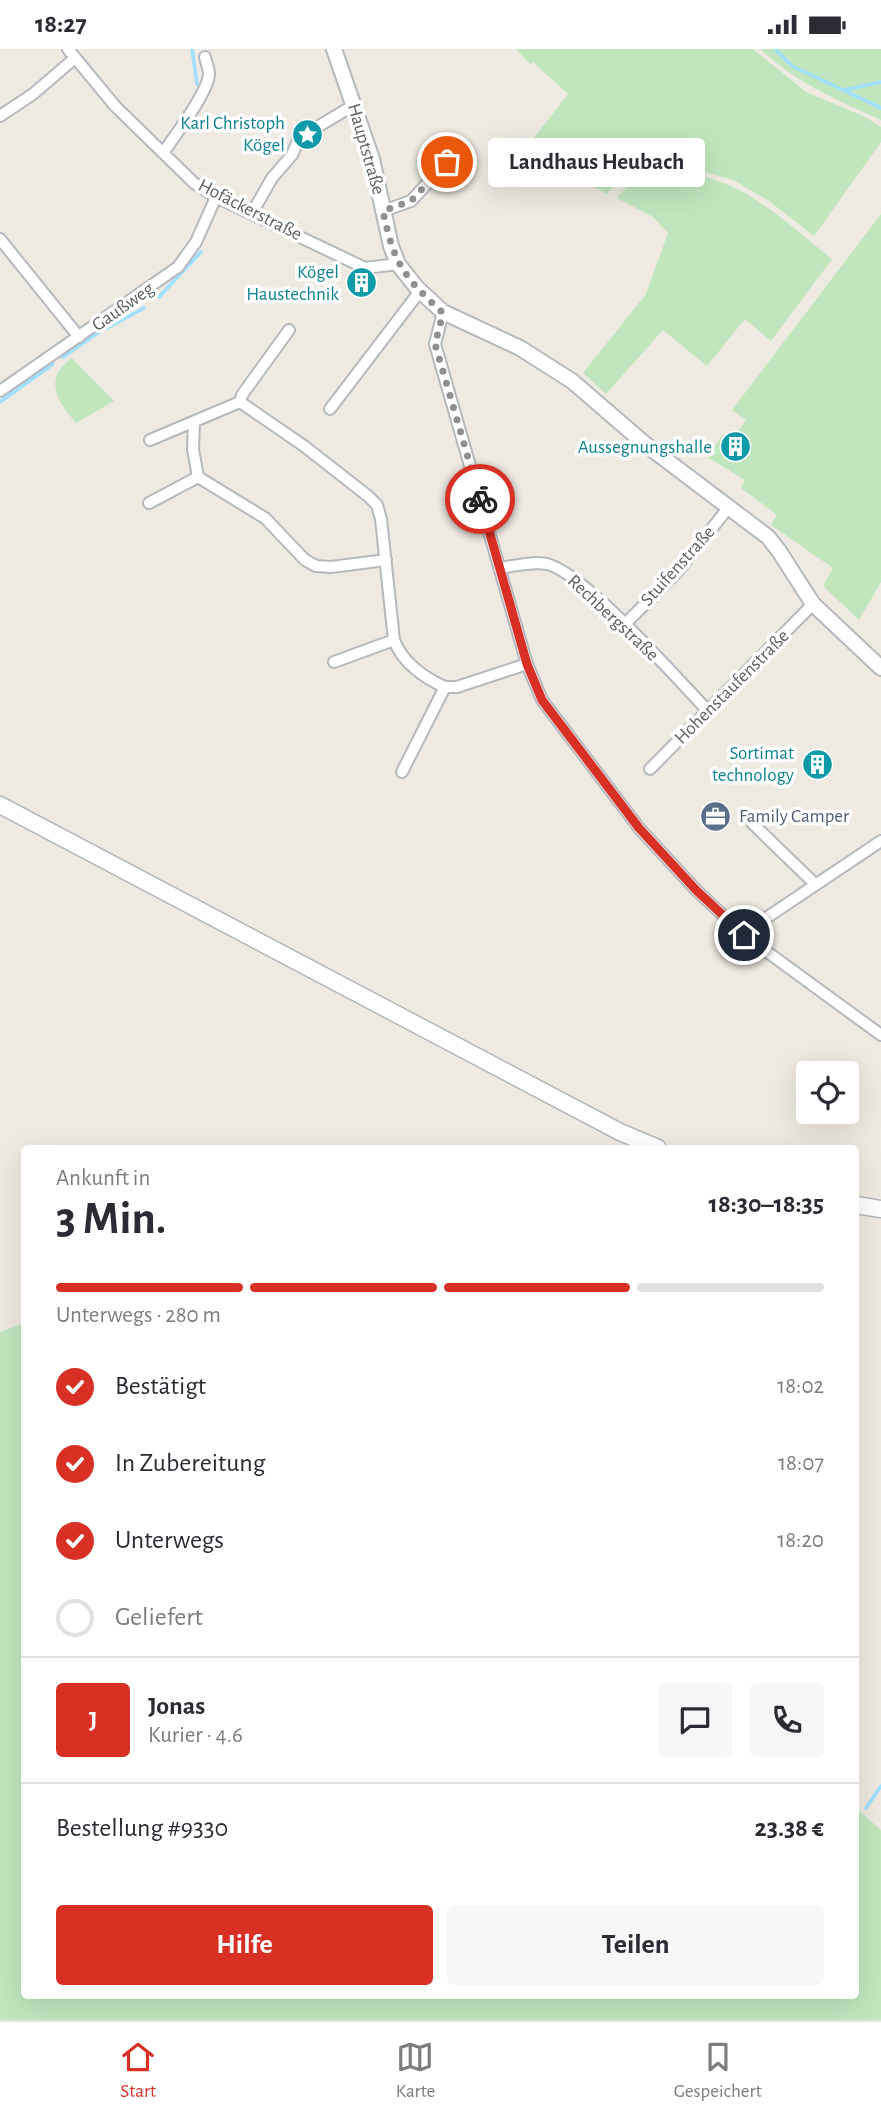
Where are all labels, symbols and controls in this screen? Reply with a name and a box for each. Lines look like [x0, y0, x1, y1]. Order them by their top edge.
text: 18:27 [35, 11, 87, 37]
street label: Hauptstraße [344, 101, 388, 197]
place label: Karl Christoph Kögel [180, 114, 285, 155]
place icon: Karl Christoph Kögel [291, 117, 325, 151]
pin [417, 132, 477, 192]
callout: Landhaus Heubach [489, 137, 706, 187]
icon: bag [428, 143, 466, 181]
text: Landhaus Heubach [509, 151, 684, 174]
street label: Hofäckerstraße [195, 176, 305, 244]
place label: Kögel Haustechnik [246, 263, 339, 304]
building icon: Kögel Haustechnik [345, 266, 379, 300]
street label: Gaußweg [89, 279, 158, 335]
building icon: Aussegnungshalle [718, 430, 752, 464]
place label: Aussegnungshalle [578, 438, 712, 457]
courier [445, 464, 515, 534]
icon: bike [461, 480, 499, 518]
street label: Stuifenstraße [637, 522, 719, 610]
street label: Rechbergstraße [564, 571, 662, 665]
street label: Hohenstaufenstraße [671, 626, 793, 748]
place label: Sortimat technology [712, 744, 794, 785]
building icon: Sortimat technology [800, 747, 834, 781]
office icon: Family Camper [699, 799, 733, 833]
place label: Family Camper [739, 807, 849, 826]
pin [714, 905, 774, 965]
icon: home [725, 916, 763, 954]
map controls [796, 1061, 859, 1124]
button: locate [796, 1061, 859, 1124]
text: Ankunft in [56, 1167, 150, 1190]
text: 18:30–18:35 [709, 1191, 824, 1217]
text: 3 Min. [56, 1196, 166, 1242]
text: Unterwegs · 280 m [56, 1304, 221, 1327]
icon: check [56, 1368, 94, 1406]
text: Bestätigt [115, 1373, 206, 1399]
text: 18:02 [777, 1375, 824, 1398]
icon: check [56, 1445, 94, 1483]
text: In Zubereitung [115, 1450, 265, 1476]
text: 18:07 [778, 1452, 824, 1475]
icon: check [56, 1522, 94, 1560]
text: Unterwegs [115, 1527, 224, 1553]
text: 18:20 [777, 1529, 824, 1552]
text: Geliefert [115, 1604, 203, 1630]
button: chat [658, 1683, 732, 1757]
button: phone [750, 1683, 824, 1757]
text: Jonas [148, 1693, 205, 1719]
text: J [89, 1707, 97, 1733]
text: Kurier · 4.6 [148, 1724, 243, 1747]
text: Bestellung #9330 [56, 1815, 228, 1841]
text: 23.38 € [755, 1815, 824, 1841]
button: Hilfe [56, 1905, 433, 1985]
button: Teilen [447, 1905, 824, 1985]
tab: Start [119, 2038, 157, 2103]
tab: Karte [396, 2038, 435, 2103]
tab: Gespeichert [674, 2038, 762, 2103]

